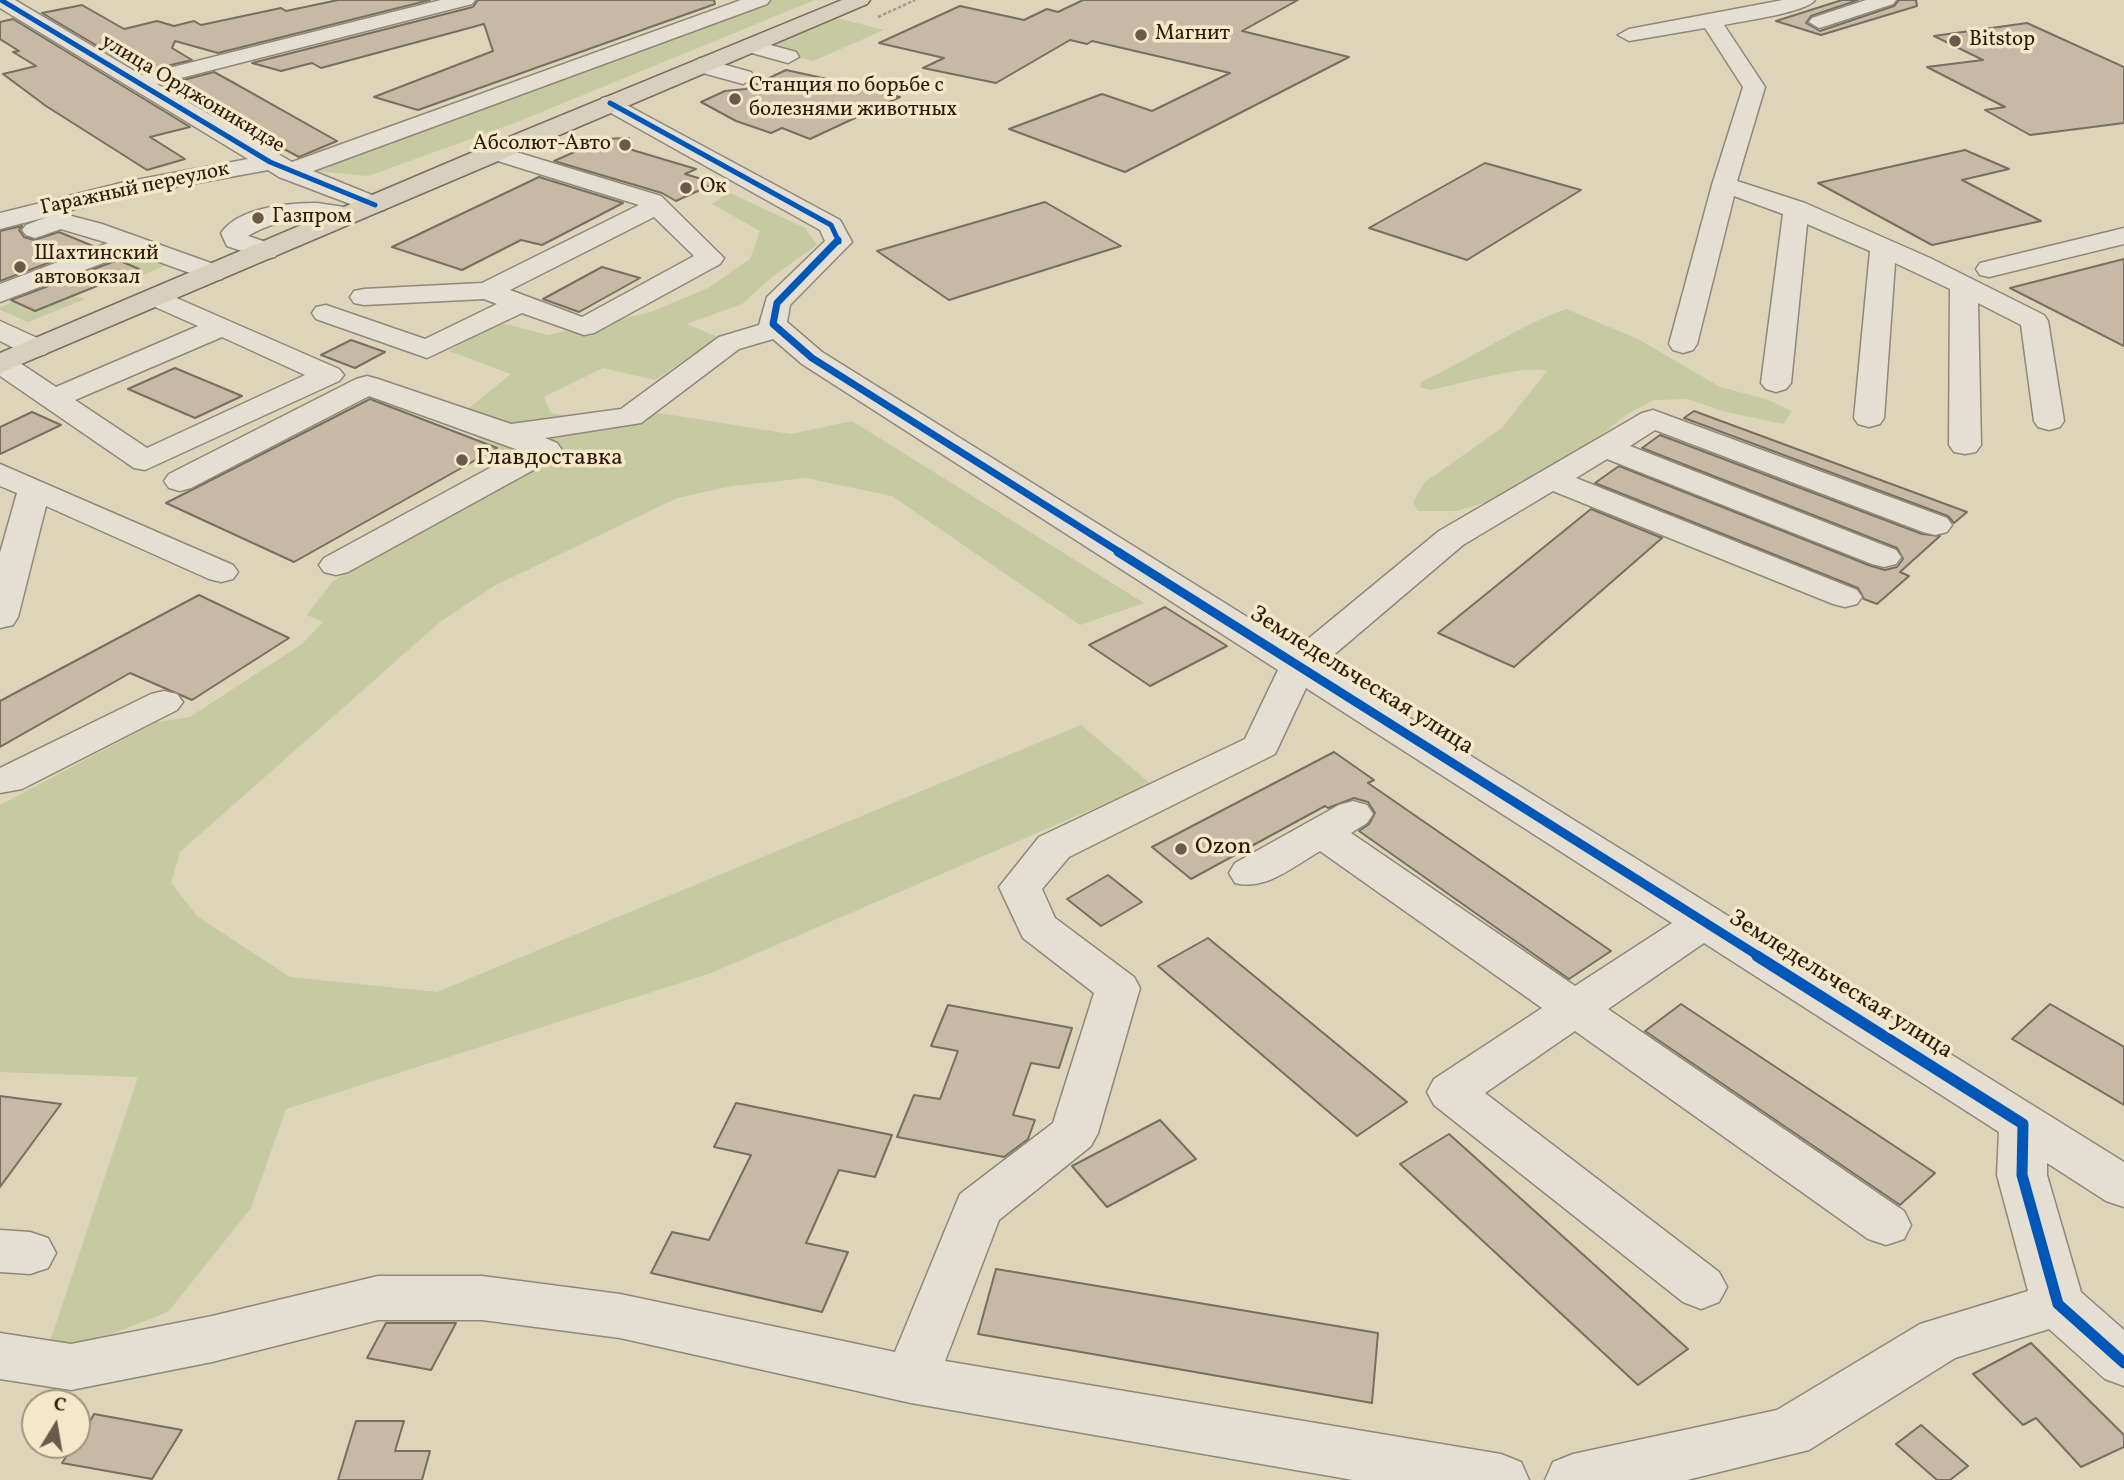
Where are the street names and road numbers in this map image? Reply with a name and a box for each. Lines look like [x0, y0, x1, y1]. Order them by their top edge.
street label: улица Орджоникидзе [96, 30, 288, 160]
street label: Гаражный переулок [38, 158, 232, 222]
street label: Земледельческая улица [1244, 601, 1478, 763]
street label: Земледельческая улица [1723, 905, 1957, 1067]

